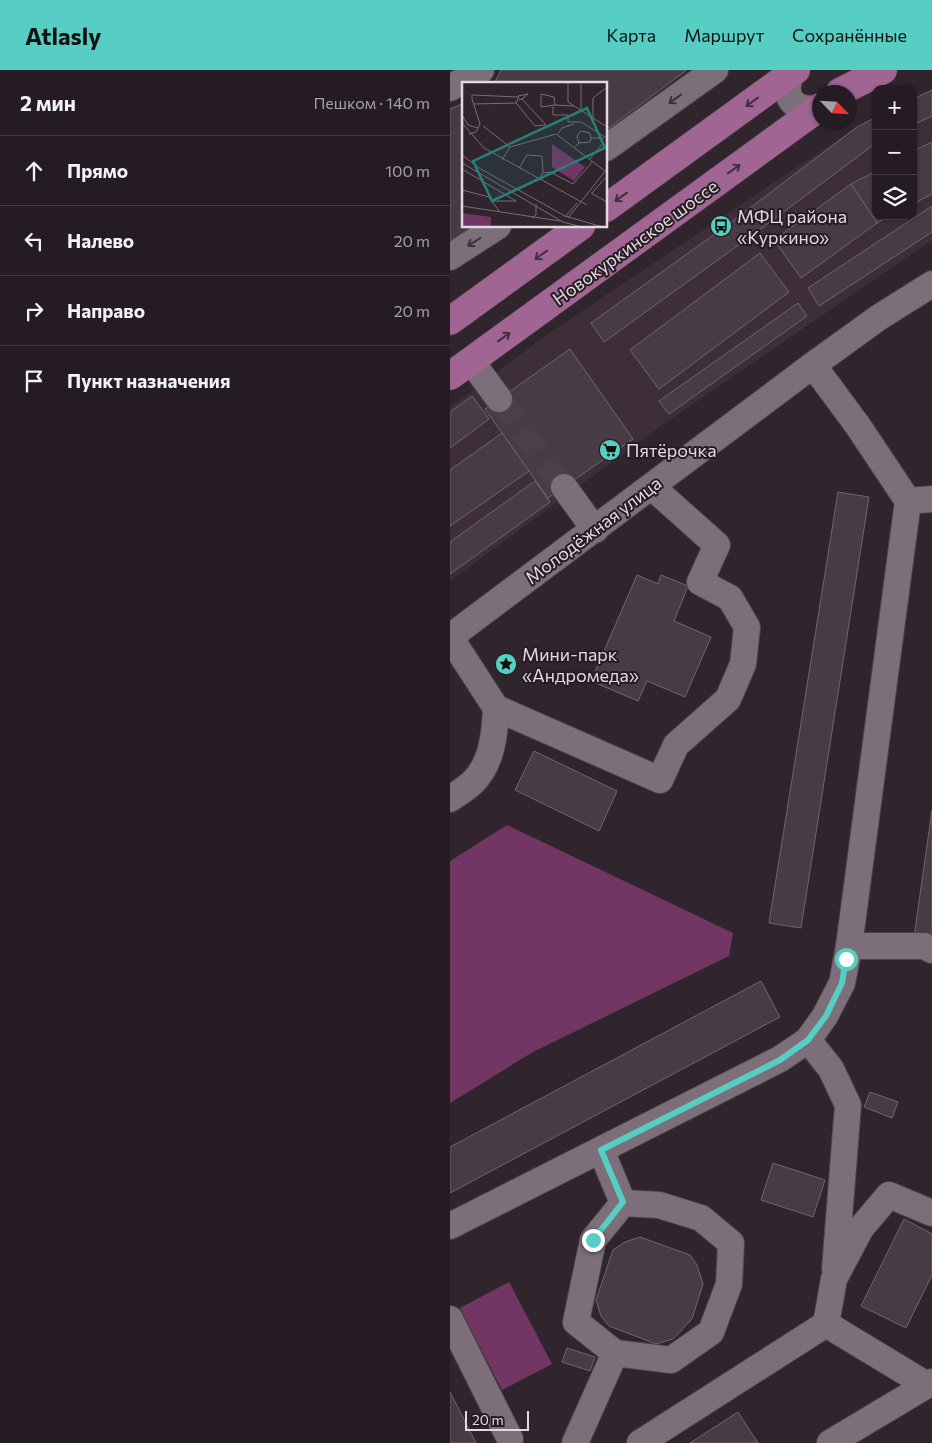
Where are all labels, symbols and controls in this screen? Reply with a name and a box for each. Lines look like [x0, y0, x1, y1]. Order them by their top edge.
text: Atlasly [25, 21, 102, 50]
text: Карта [607, 24, 656, 46]
text: Маршрут [684, 24, 764, 46]
text: Сохранённые [792, 24, 907, 46]
inset map [462, 82, 608, 228]
north arrow [812, 85, 857, 130]
map controls [872, 85, 917, 220]
button: + [872, 85, 917, 130]
text: 2 мин [20, 90, 76, 115]
text: Пешком · 140 m [313, 93, 430, 112]
one-way arrow [669, 93, 683, 104]
one-way arrow [746, 97, 760, 107]
button: − [872, 130, 917, 175]
icon: ahead [20, 157, 48, 185]
text: Прямо [67, 159, 128, 182]
text: 100 m [385, 161, 430, 180]
one-way arrow [727, 164, 741, 174]
street label: Новокуркинское шоссе [548, 175, 722, 309]
button: layers [872, 175, 917, 220]
one-way arrow [614, 192, 628, 202]
place label: МФЦ района «Куркино» [737, 205, 847, 248]
bus stop icon: МФЦ района «Куркино» [709, 214, 733, 238]
icon: left [20, 227, 48, 255]
text: Налево [67, 229, 134, 252]
text: 20 m [394, 231, 430, 250]
one-way arrow [467, 236, 481, 247]
one-way arrow [534, 250, 548, 260]
icon: right [20, 297, 48, 325]
text: Направо [67, 299, 145, 322]
text: 20 m [394, 301, 430, 320]
one-way arrow [497, 332, 511, 342]
icon: arrive [20, 367, 48, 395]
text: Пункт назначения [67, 369, 230, 392]
supermarket icon: Пятёрочка [598, 438, 622, 462]
place label: Пятёрочка [626, 439, 717, 461]
street label: Молодёжная улица [521, 472, 665, 588]
place label: Мини-парк «Андромеда» [522, 643, 639, 686]
place icon: Мини-парк «Андромеда» [494, 652, 518, 676]
route start [835, 948, 858, 971]
route end [582, 1229, 605, 1252]
scale bar [465, 1408, 529, 1431]
text: 20 m [472, 1411, 504, 1428]

